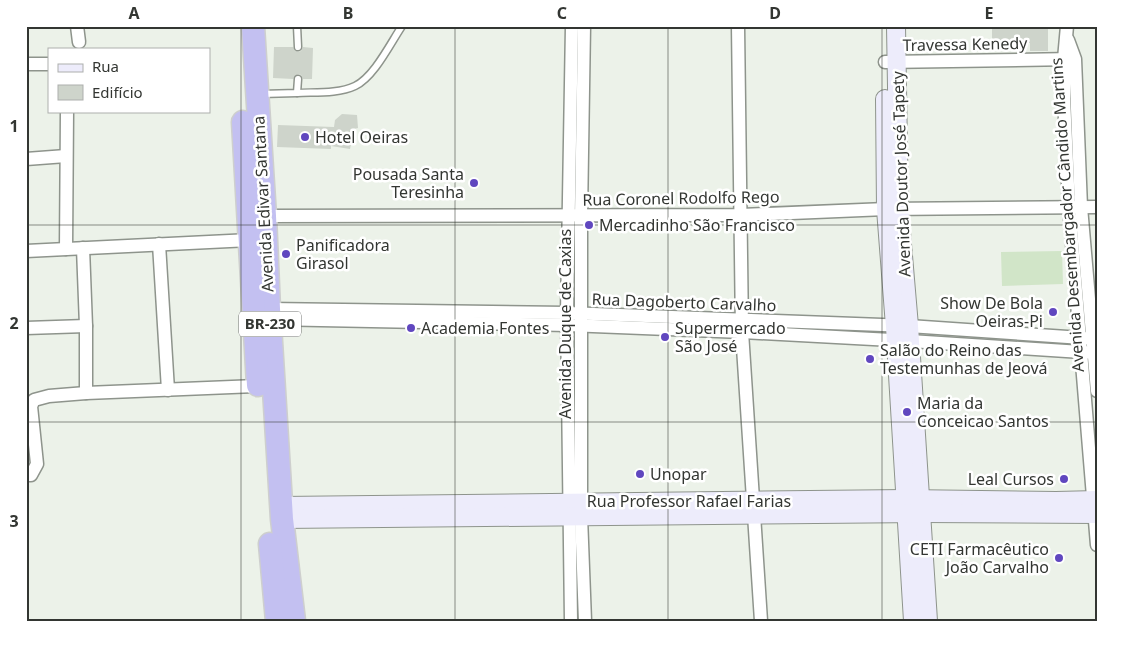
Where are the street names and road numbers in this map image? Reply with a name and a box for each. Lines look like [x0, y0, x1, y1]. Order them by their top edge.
street label: Travessa Kenedy [902, 32, 1028, 56]
street label: Avenida Desembargador Cândido Martins [1045, 57, 1089, 373]
street label: Avenida Doutor José Tapety [886, 70, 916, 277]
street label: Avenida Edivar Santana [247, 115, 279, 293]
street label: Rua Coronel Rodolfo Rego [582, 185, 780, 211]
street label: Avenida Duque de Caxias [554, 229, 576, 419]
street label: Rua Dagoberto Carvalho [591, 288, 777, 316]
road number: BR-230 [239, 312, 301, 336]
street label: Rua Professor Rafael Farias [587, 490, 791, 512]

